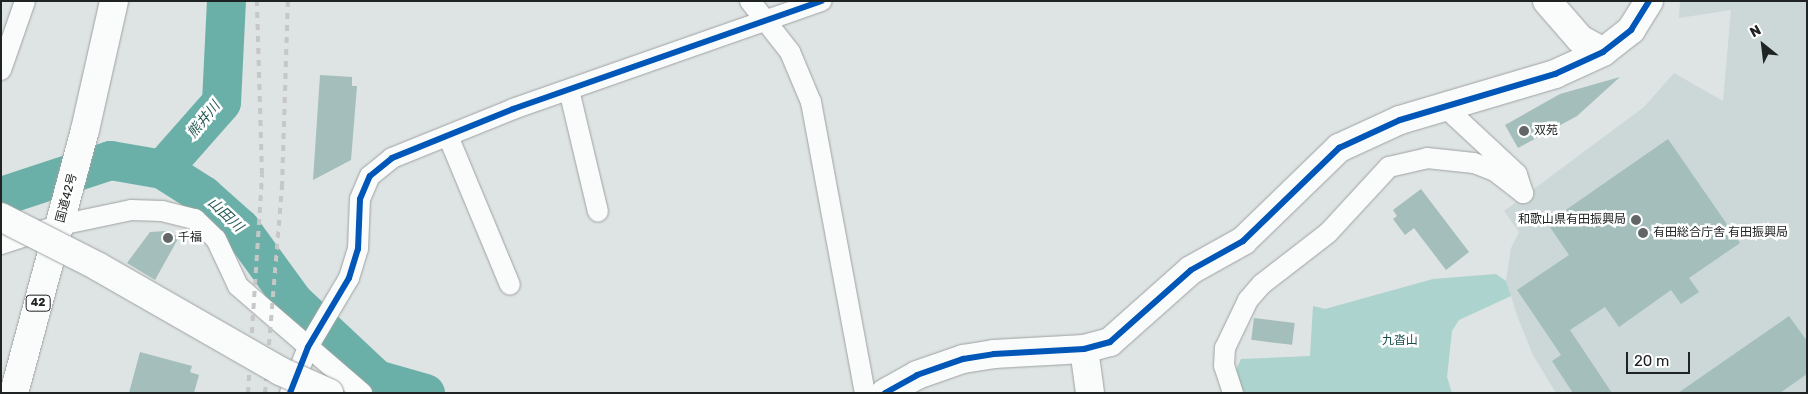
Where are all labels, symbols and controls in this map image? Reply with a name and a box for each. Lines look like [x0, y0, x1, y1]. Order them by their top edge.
north arrow [1738, 20, 1788, 70]
text: N [1747, 22, 1764, 41]
water label: 熊井川 [184, 98, 224, 142]
place label: 双苑 [1534, 124, 1558, 138]
marker: 双苑 [1518, 125, 1530, 137]
street label: 国道42号 [54, 172, 80, 224]
water label: 山田川 [204, 195, 246, 235]
place label: 和歌山県有田振興局 [1518, 213, 1626, 227]
marker: 和歌山県有田振興局 [1630, 214, 1642, 226]
place label: 有田総合庁舎 有田振興局 [1653, 226, 1788, 240]
marker: 有田総合庁舎 有田振興局 [1637, 227, 1649, 239]
place label: 千福 [178, 231, 202, 245]
marker: 千福 [162, 232, 174, 244]
road number: 42 [26, 294, 50, 312]
park label: 九沓山 [1382, 334, 1418, 348]
scale bar [1628, 342, 1692, 374]
text: 20 m [1634, 352, 1669, 370]

